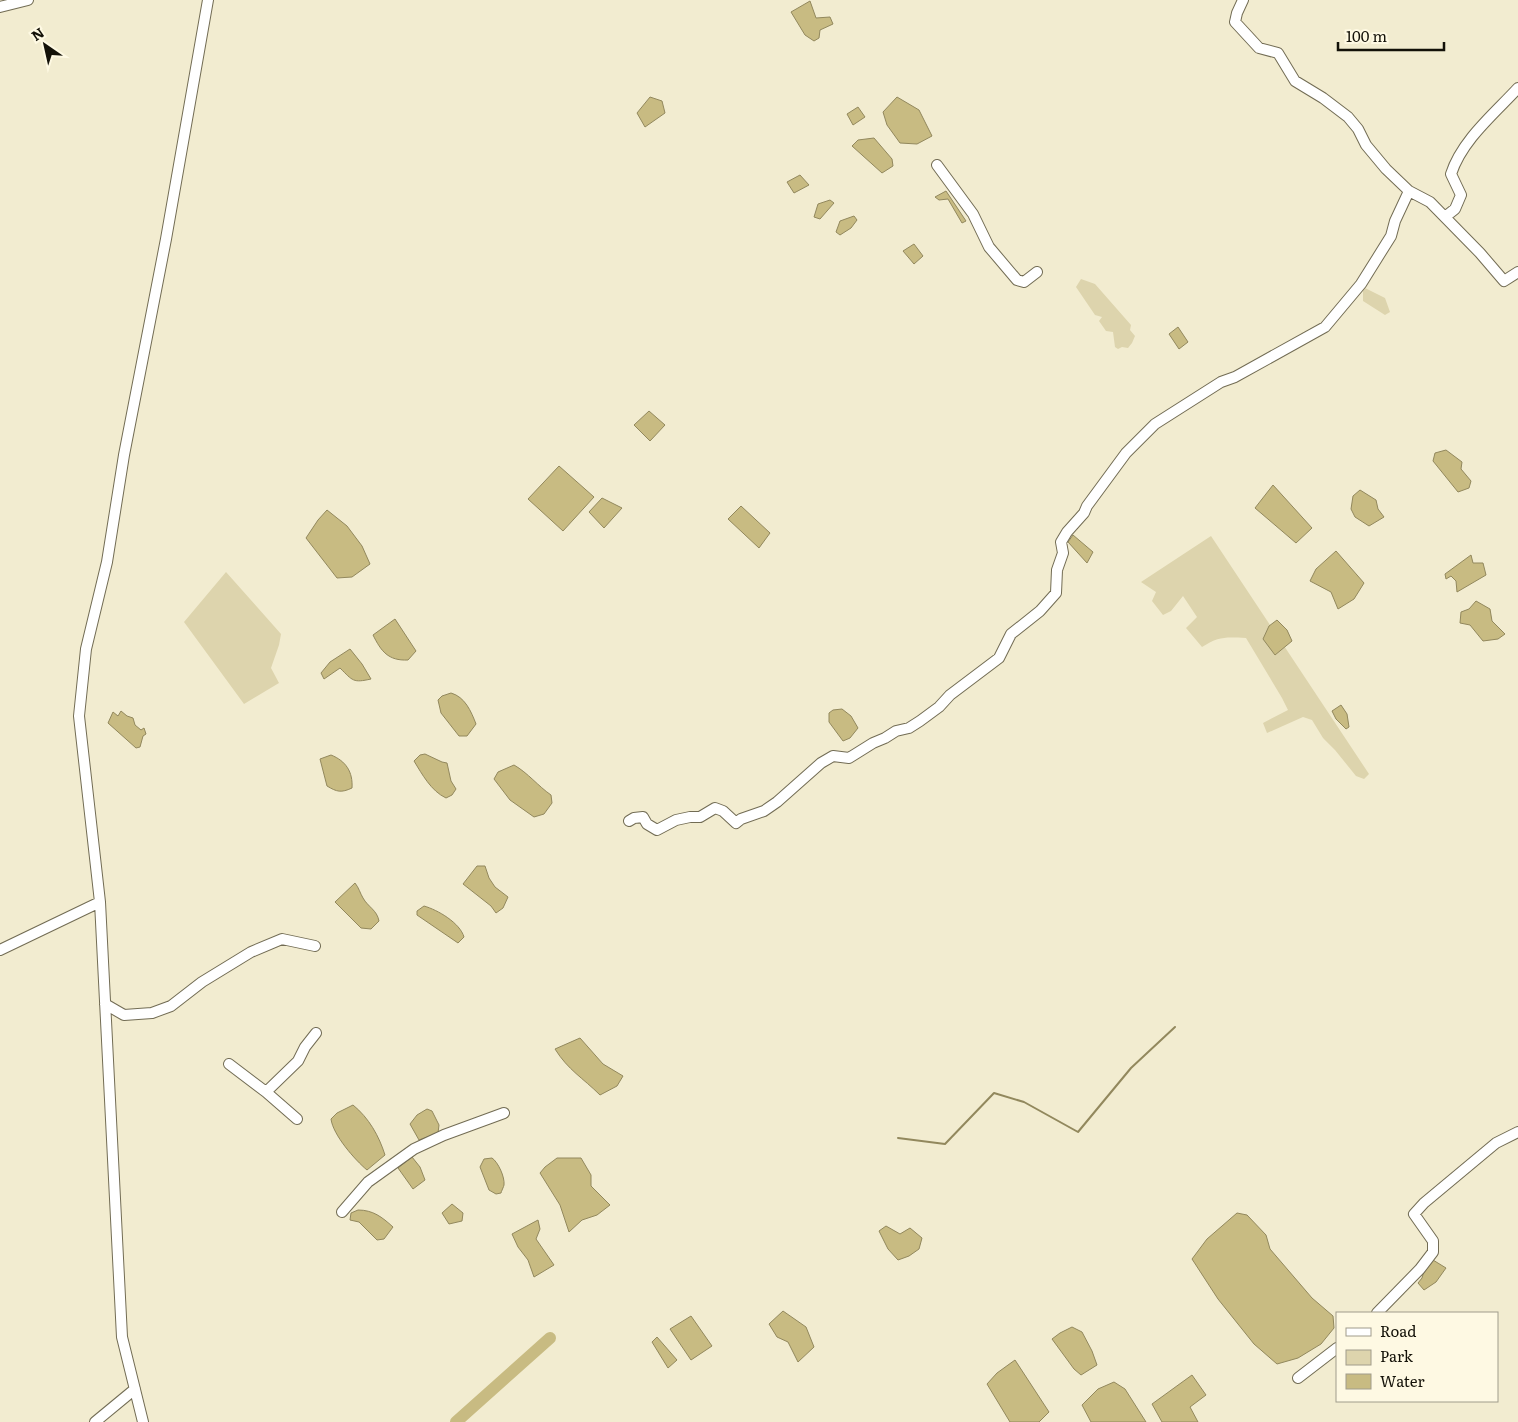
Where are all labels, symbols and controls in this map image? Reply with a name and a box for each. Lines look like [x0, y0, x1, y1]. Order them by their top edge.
north arrow [20, 20, 70, 70]
scale bar [1338, 20, 1444, 52]
text: N [27, 22, 48, 45]
text: 100 m [1346, 24, 1387, 47]
legend [1336, 1312, 1498, 1402]
text: Road [1380, 1319, 1416, 1342]
text: Park [1380, 1344, 1414, 1367]
text: Water [1380, 1369, 1425, 1392]

